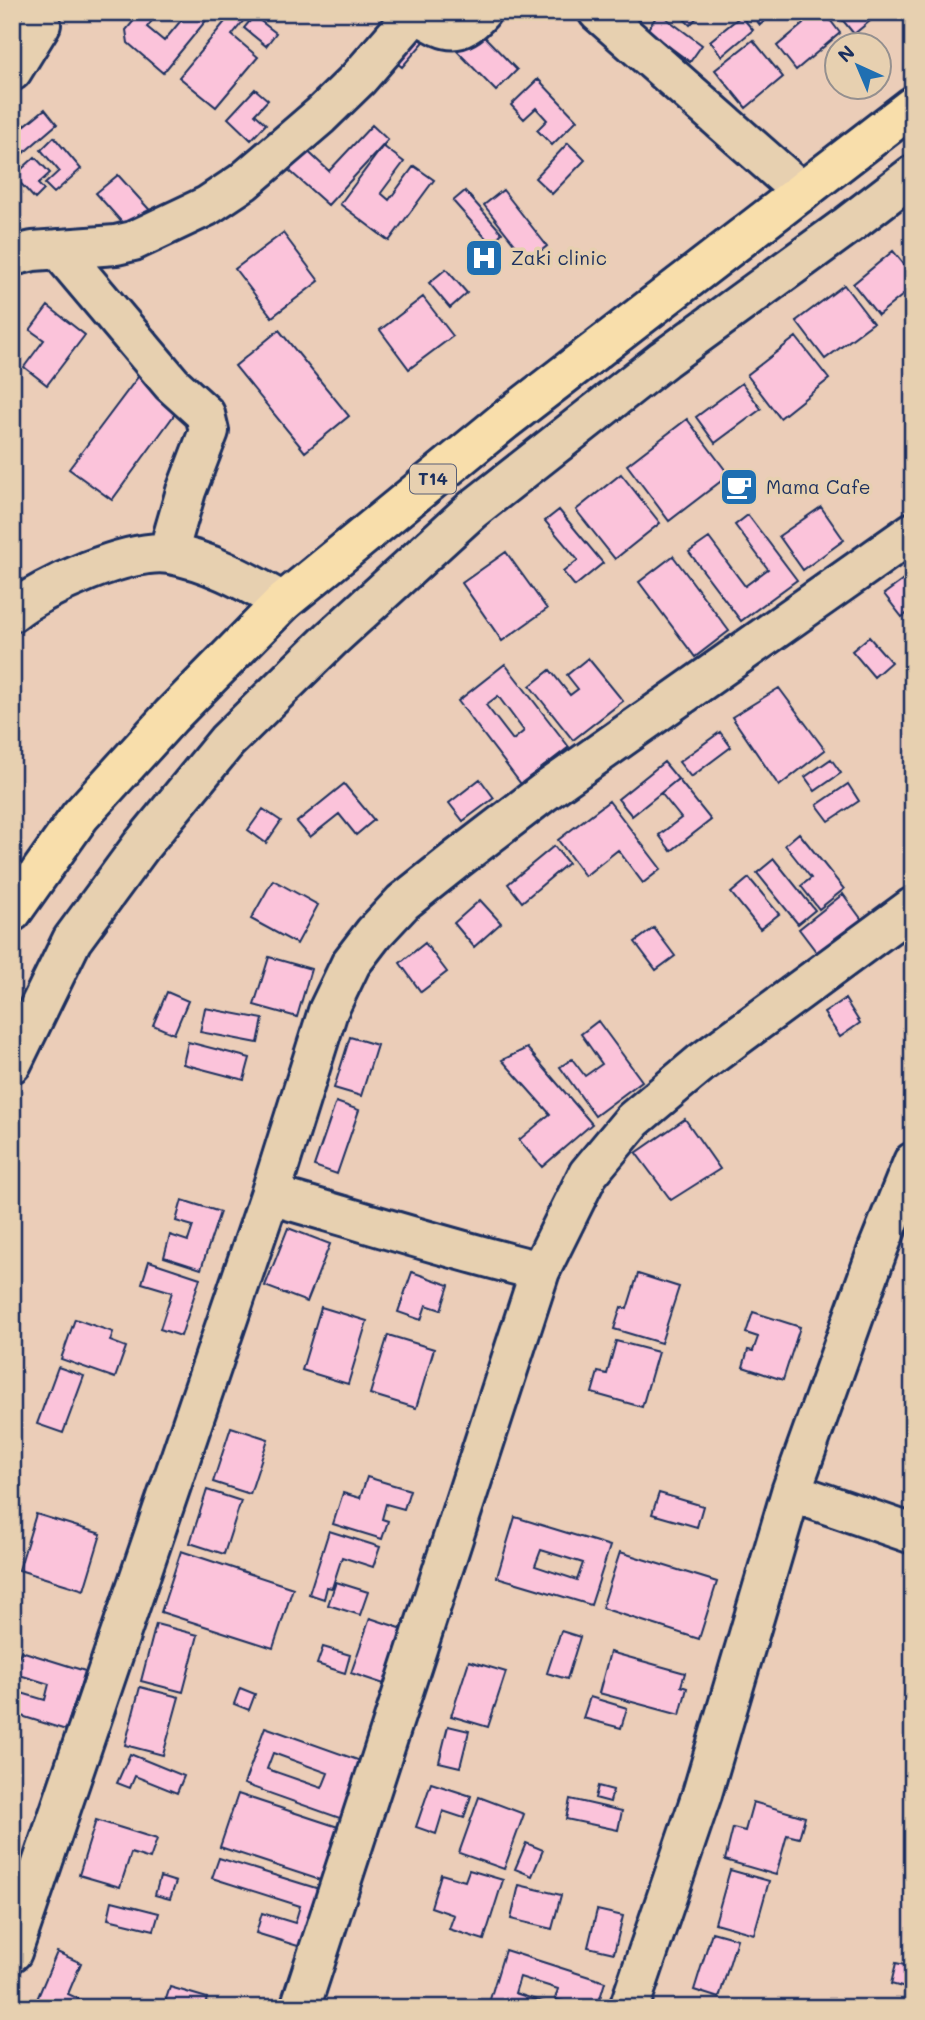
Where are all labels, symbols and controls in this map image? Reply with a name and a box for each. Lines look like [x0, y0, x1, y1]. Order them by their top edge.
north arrow [824, 32, 894, 102]
text: N [832, 39, 860, 67]
hospital icon: Zaki clinic [463, 237, 505, 279]
place label: Zaki clinic [511, 245, 607, 270]
road number: T14 [410, 464, 456, 494]
cafe icon: Mama Cafe [718, 466, 760, 508]
place label: Mama Cafe [766, 474, 871, 499]

